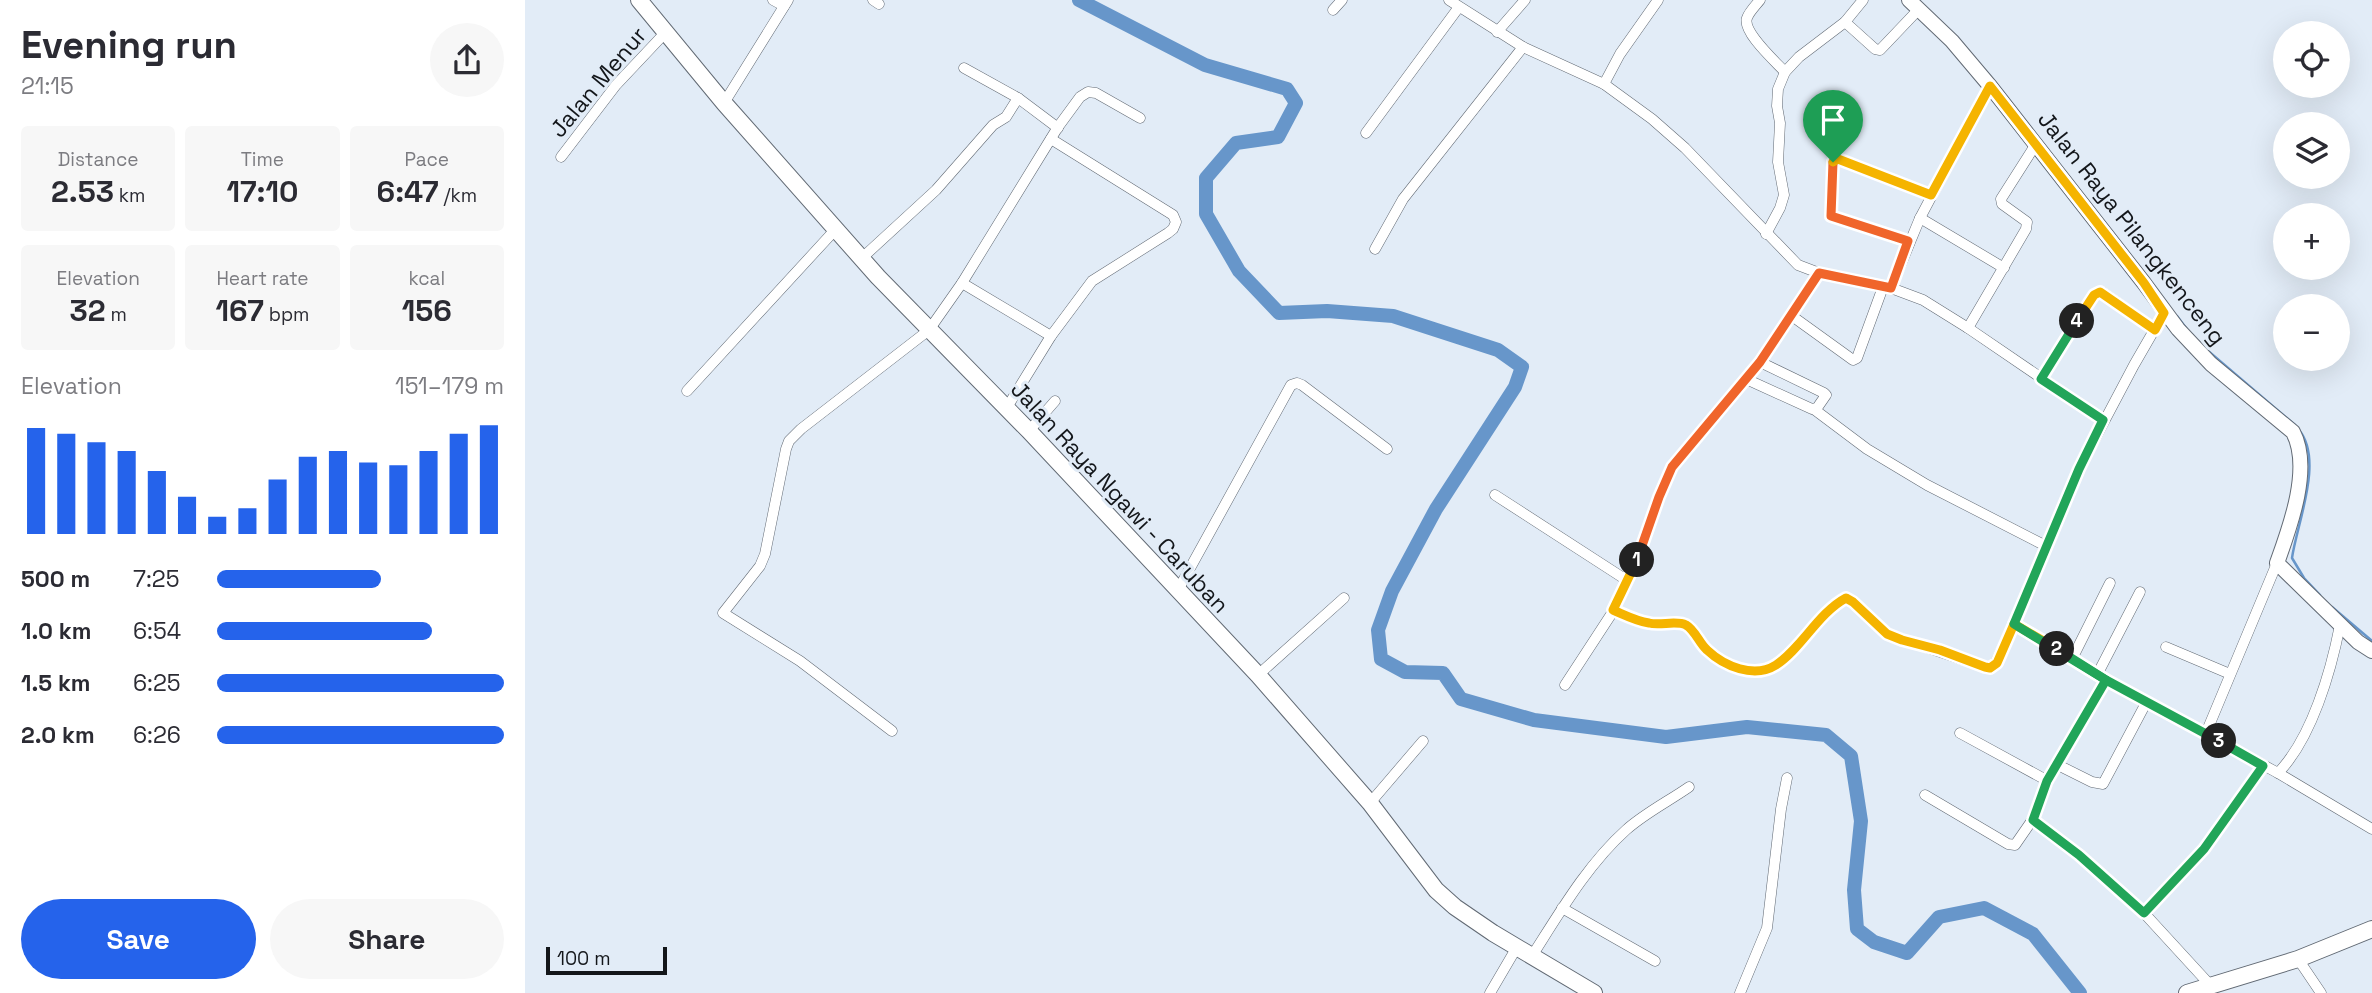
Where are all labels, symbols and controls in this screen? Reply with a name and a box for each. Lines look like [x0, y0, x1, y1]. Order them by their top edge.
text: Evening run [21, 21, 237, 69]
street label: Jalan Menur [543, 21, 653, 143]
map controls [2273, 21, 2350, 371]
button: locate [2273, 21, 2350, 98]
button: share [430, 23, 504, 97]
text: 21:15 [21, 71, 74, 101]
pin [1803, 90, 1863, 162]
icon: arrive [1814, 101, 1852, 139]
street label: Jalan Raya Pilangkenceng [2031, 105, 2233, 351]
button: layers [2273, 112, 2350, 189]
text: Distance [58, 147, 139, 172]
text: Time [241, 147, 284, 172]
text: Pace [405, 147, 449, 172]
text: 2.53 [51, 172, 114, 211]
text: 17:10 [226, 172, 299, 211]
text: 6:47 [377, 172, 439, 211]
text: km [114, 183, 145, 208]
text: /km [439, 183, 477, 208]
button: + [2273, 203, 2350, 280]
text: Elevation [57, 266, 140, 291]
text: Heart rate [216, 266, 309, 291]
text: kcal [408, 266, 445, 291]
text: 32 [70, 291, 106, 330]
text: 167 [216, 291, 264, 330]
text: 156 [402, 291, 452, 330]
button: − [2273, 294, 2350, 371]
text: m [106, 302, 127, 327]
text: bpm [264, 302, 309, 327]
pin: 4 [2059, 304, 2095, 338]
text: 4 [2070, 308, 2083, 333]
text: Elevation [21, 371, 122, 401]
text: 151–179 m [395, 371, 504, 401]
street label: Jalan Raya Ngawi - Caruban [1004, 375, 1236, 619]
pin: 1 [1619, 542, 1655, 578]
text: 1 [1632, 547, 1641, 572]
text: 500 m [21, 564, 90, 594]
text: 7:25 [133, 564, 179, 594]
text: 1.0 km [21, 616, 91, 646]
text: 6:54 [133, 616, 181, 646]
pin: 2 [2039, 632, 2075, 666]
text: 2 [2051, 636, 2062, 661]
text: 1.5 km [21, 668, 91, 698]
text: 6:25 [133, 668, 181, 698]
text: 2.0 km [21, 720, 95, 750]
text: 6:26 [133, 720, 181, 750]
pin: 3 [2201, 724, 2237, 758]
text: 3 [2213, 728, 2224, 753]
button: Save [21, 899, 256, 979]
button: Share [270, 899, 504, 979]
scale bar [546, 944, 667, 976]
text: 100 m [557, 946, 611, 971]

